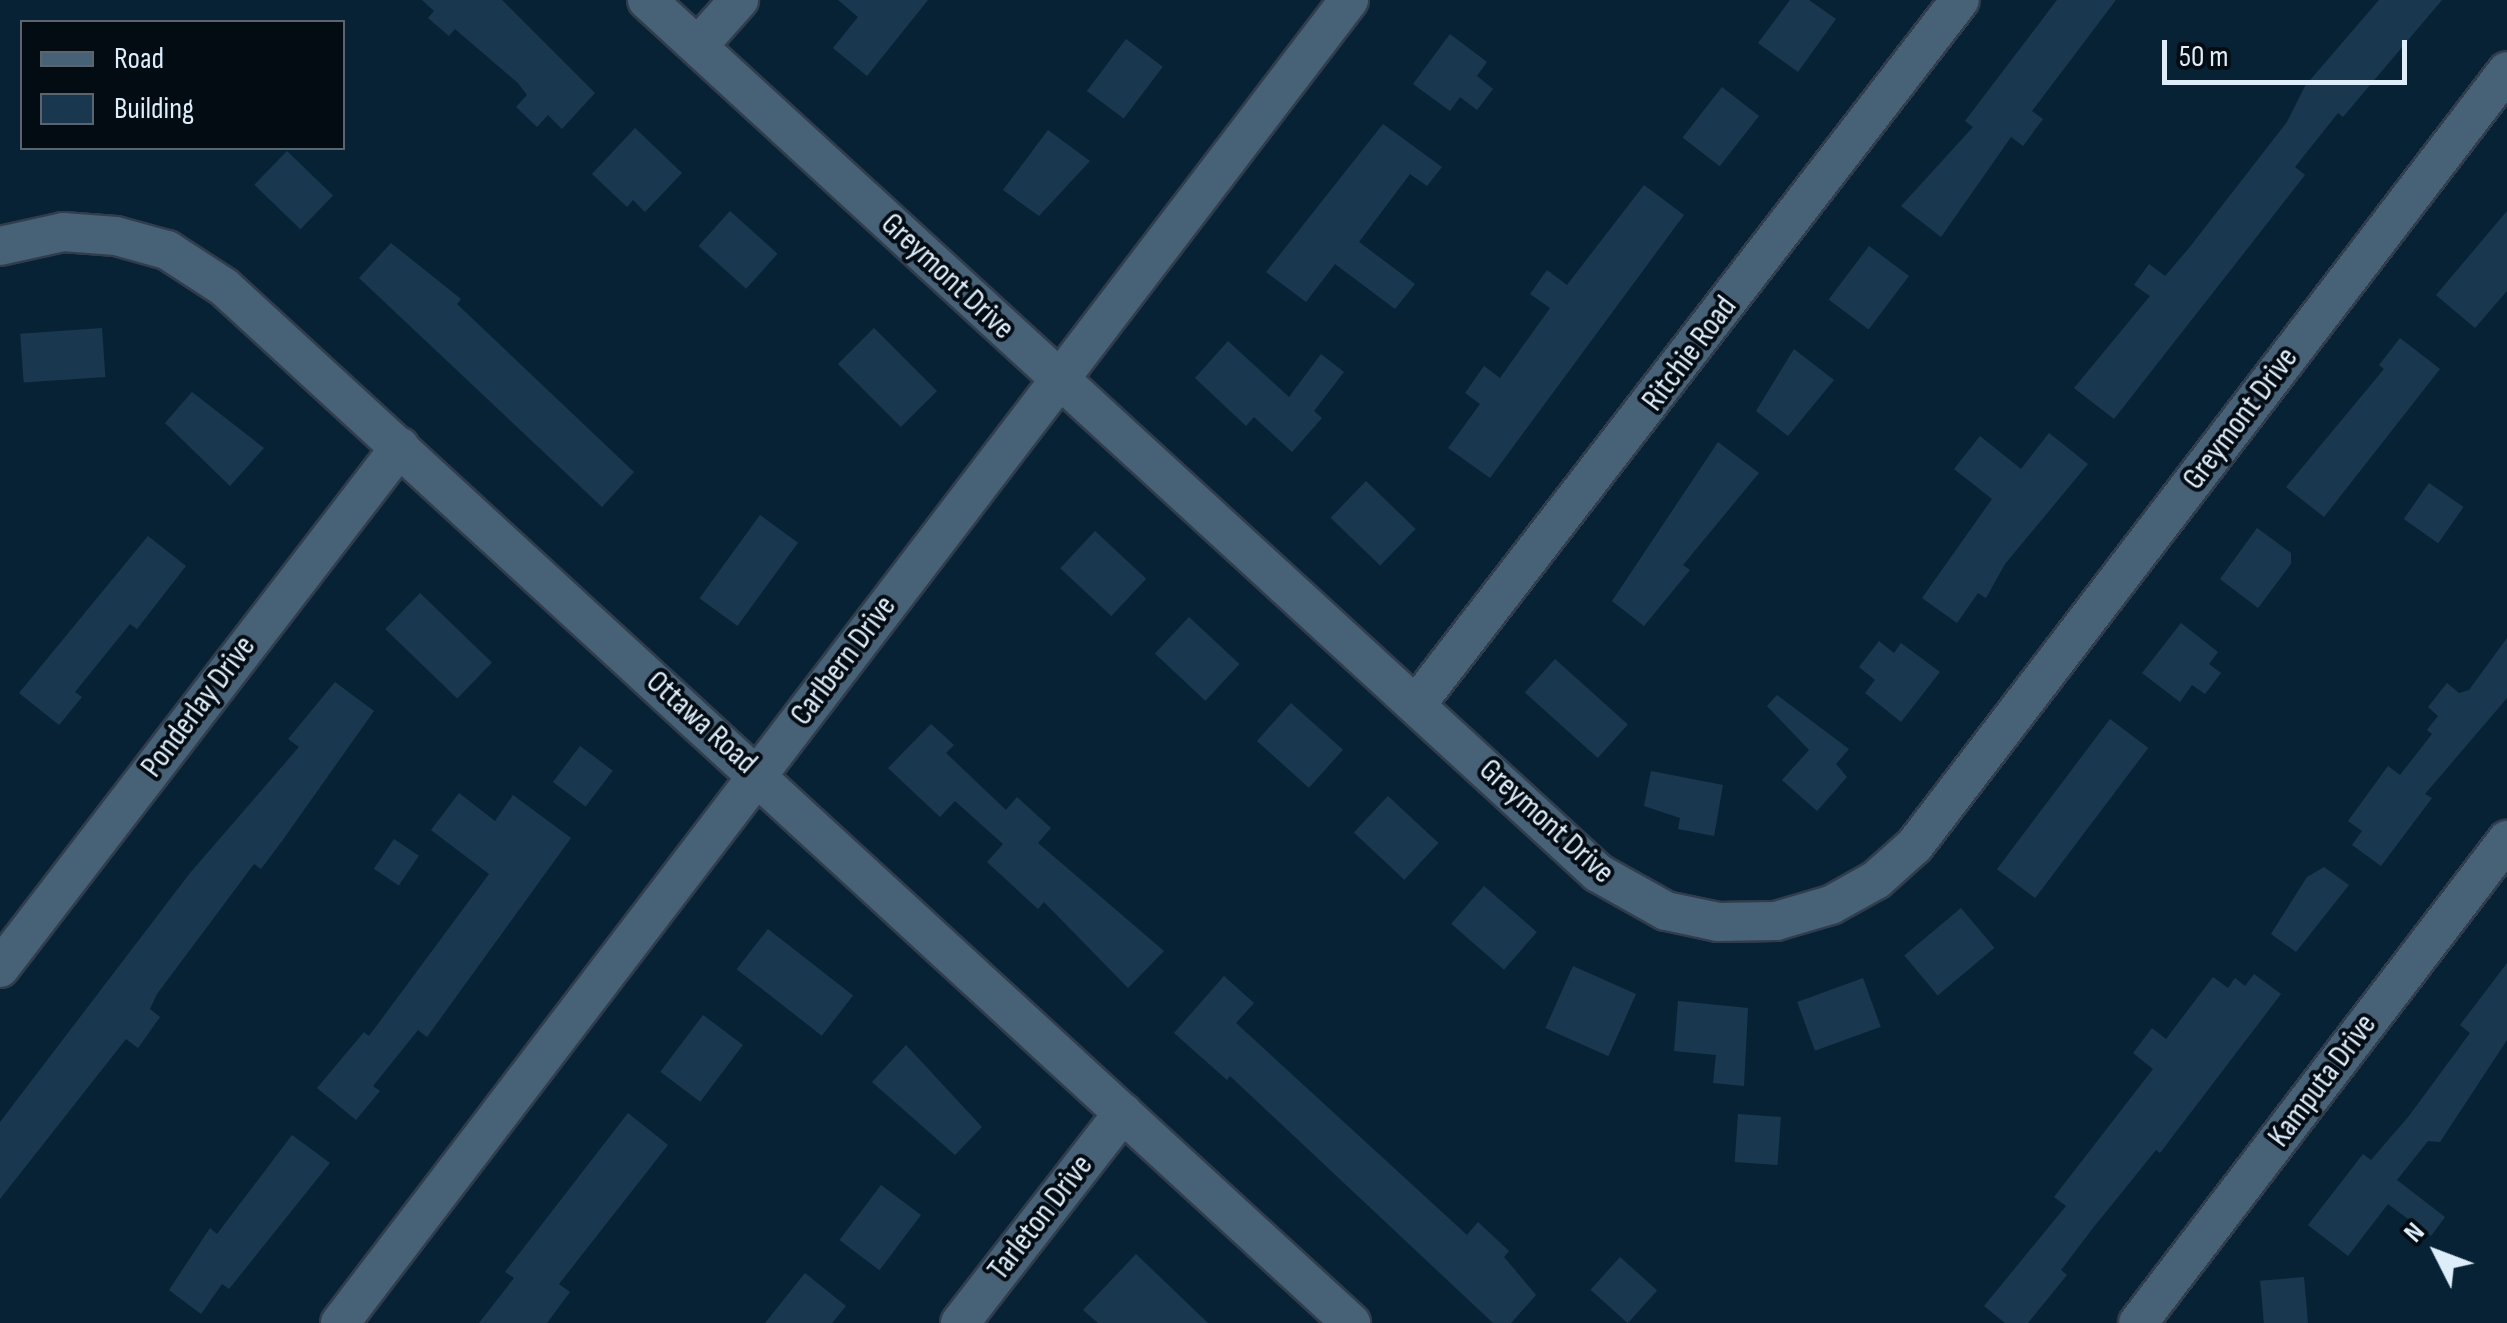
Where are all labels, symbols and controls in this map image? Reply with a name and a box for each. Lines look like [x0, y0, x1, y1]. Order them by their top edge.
legend [20, 20, 345, 150]
scale bar [2167, 20, 2412, 82]
text: 50 m [2179, 39, 2228, 75]
text: Road [114, 41, 164, 77]
text: Building [114, 91, 194, 127]
street label: Greymont Drive [872, 206, 1022, 348]
street label: Ritchie Road [1634, 289, 1746, 419]
street label: Greymont Drive [2175, 340, 2307, 498]
street label: Carlbern Drive [783, 589, 905, 733]
street label: Ponderlay Drive [133, 629, 265, 785]
street label: Ottawa Road [638, 663, 764, 783]
street label: Greymont Drive [1471, 751, 1621, 893]
street label: Kamputa Drive [2261, 1007, 2385, 1155]
street label: Tarleton Drive [980, 1148, 1102, 1288]
north arrow [2387, 1203, 2487, 1303]
text: N [2397, 1216, 2432, 1249]

